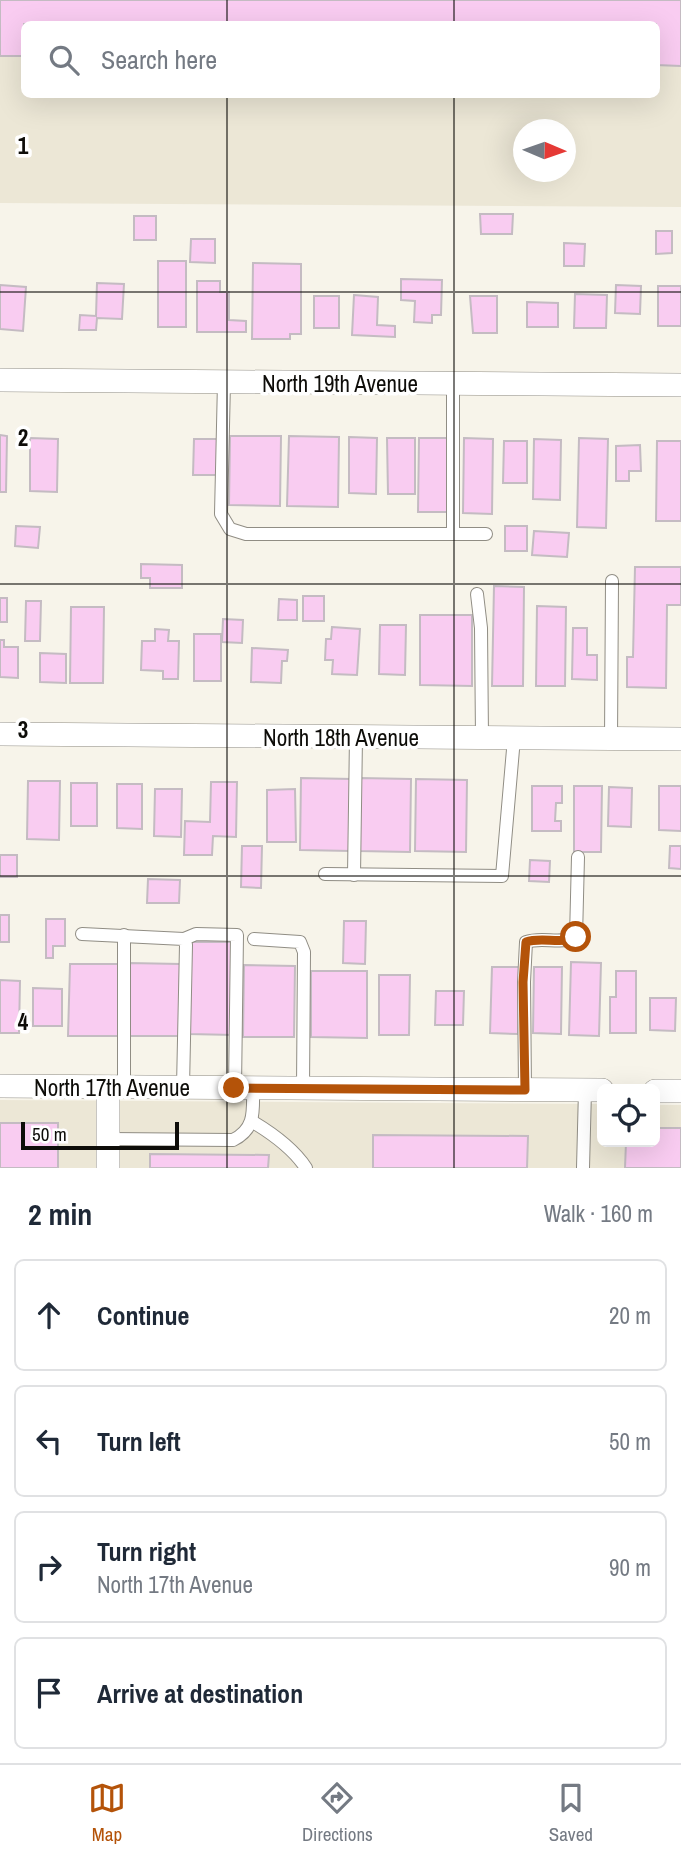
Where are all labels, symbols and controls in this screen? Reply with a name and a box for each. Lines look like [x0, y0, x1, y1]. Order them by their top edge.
search box [21, 21, 660, 98]
icon: search [45, 41, 83, 79]
text: Search here [101, 42, 217, 77]
north arrow [513, 119, 576, 182]
text: 1 [18, 130, 29, 161]
street label: North 19th Avenue [262, 368, 418, 399]
text: 2 [18, 422, 28, 453]
text: 3 [18, 714, 28, 745]
street label: North 18th Avenue [263, 722, 419, 753]
route start [560, 921, 591, 952]
text: 4 [18, 1006, 29, 1037]
street label: North 17th Avenue [34, 1072, 190, 1103]
route end [218, 1072, 249, 1103]
map controls [597, 1084, 660, 1147]
button: locate [597, 1084, 660, 1147]
scale bar [21, 1119, 178, 1151]
text: 50 m [32, 1121, 67, 1147]
text: 2 min [28, 1194, 92, 1234]
text: Walk · 160 m [544, 1198, 653, 1229]
icon: ahead [30, 1296, 68, 1334]
text: Continue [97, 1298, 189, 1333]
text: 20 m [609, 1300, 651, 1331]
icon: left [30, 1422, 68, 1460]
text: Turn left [97, 1424, 181, 1459]
text: 50 m [609, 1426, 651, 1457]
text: Turn right [97, 1534, 196, 1569]
icon: right [30, 1548, 68, 1586]
text: 90 m [609, 1552, 651, 1583]
text: North 17th Avenue [97, 1569, 253, 1600]
icon: arrive [30, 1674, 68, 1712]
text: Arrive at destination [97, 1676, 303, 1711]
tab: Map [88, 1779, 126, 1847]
tab: Directions [302, 1779, 373, 1847]
tab: Saved [549, 1779, 593, 1847]

